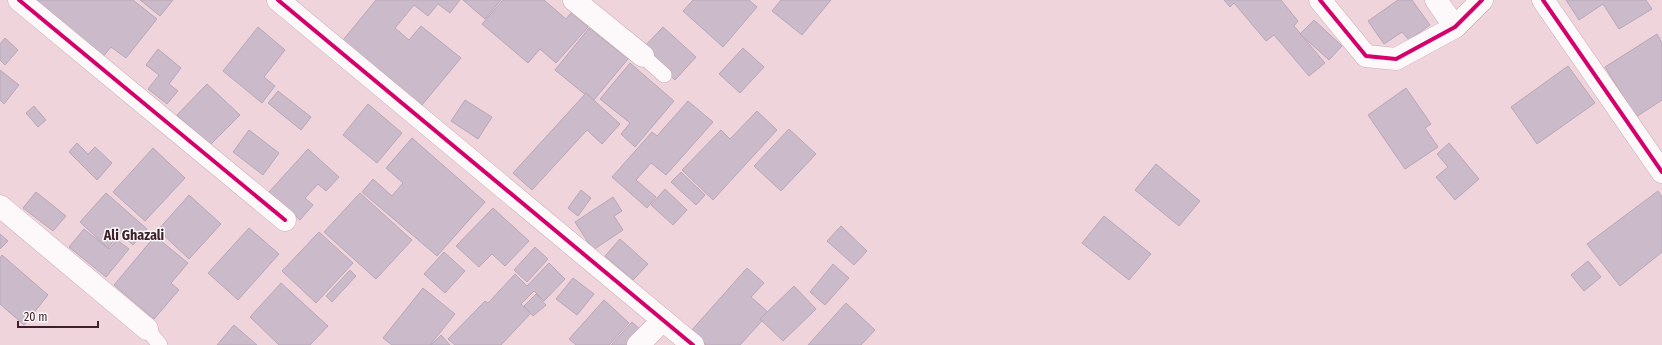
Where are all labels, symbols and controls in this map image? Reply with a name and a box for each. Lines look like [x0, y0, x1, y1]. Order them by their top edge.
district label: Ali Ghazali [103, 227, 165, 244]
scale bar [18, 303, 98, 329]
text: 20 m [24, 310, 48, 324]

